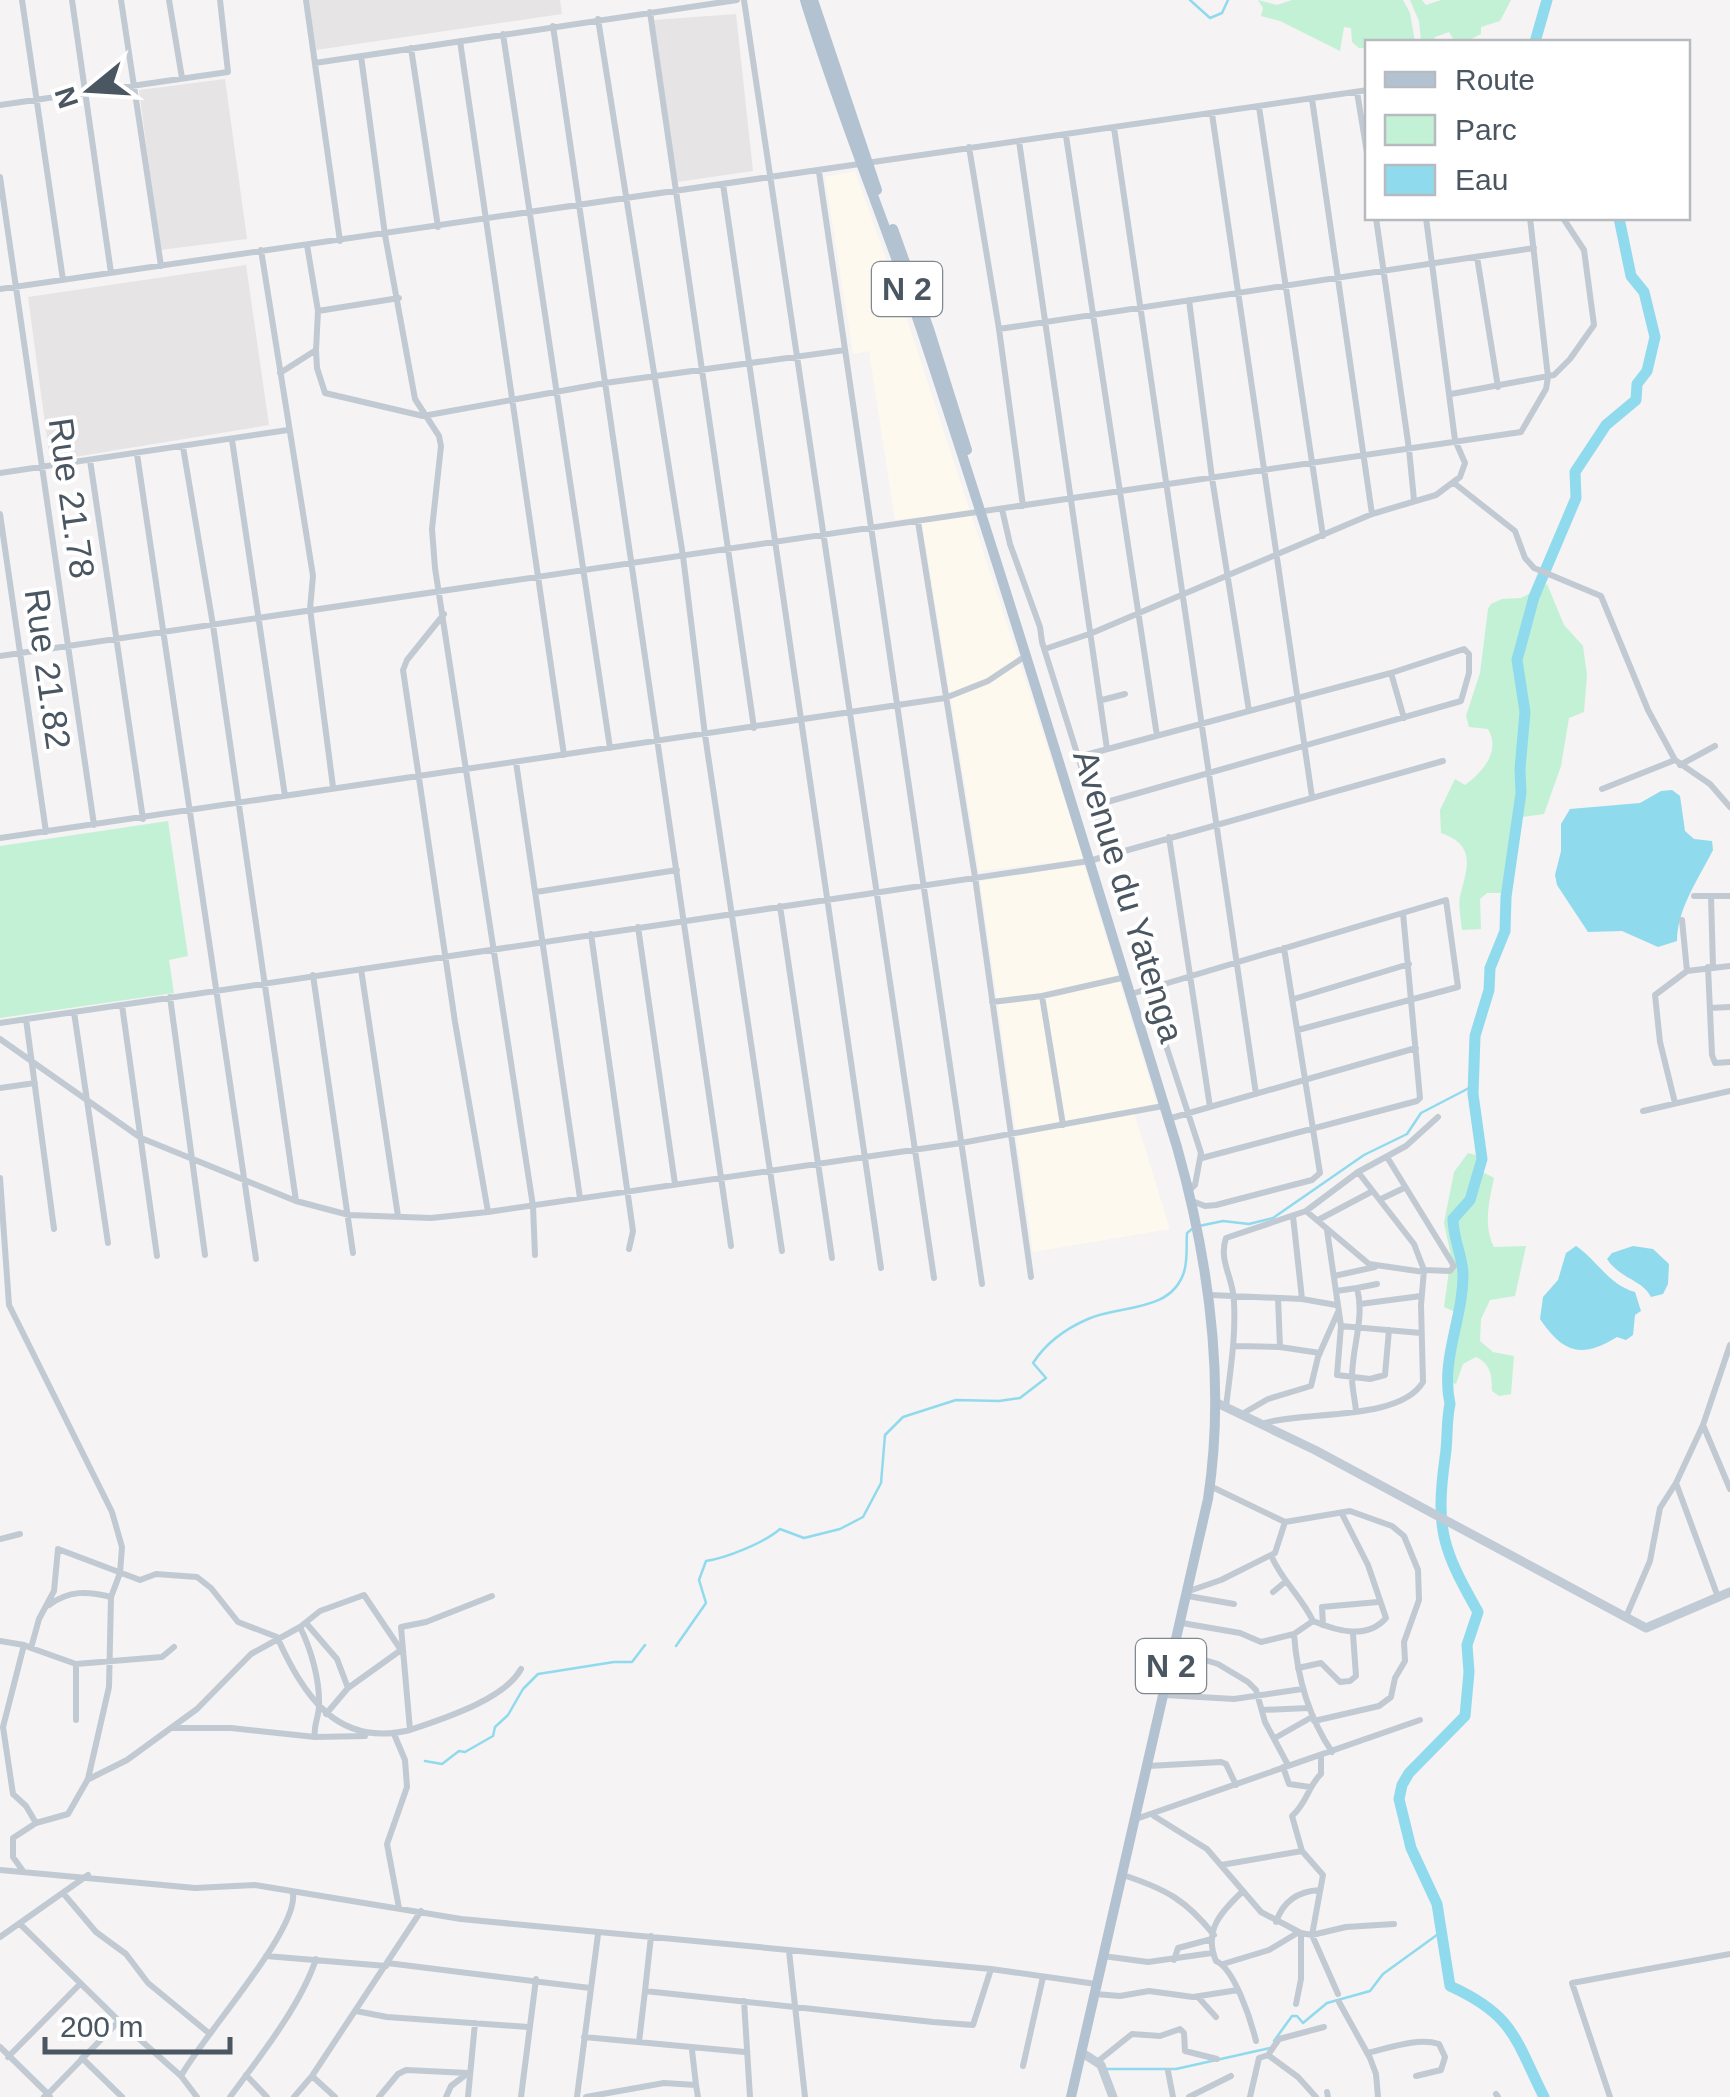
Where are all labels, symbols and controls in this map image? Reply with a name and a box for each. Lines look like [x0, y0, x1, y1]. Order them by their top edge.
north arrow [40, 40, 140, 140]
legend [1365, 40, 1690, 220]
text: Route [1455, 63, 1535, 96]
text: N [49, 83, 85, 112]
text: Parc [1455, 113, 1517, 146]
text: Eau [1455, 163, 1508, 196]
road number: N 2 [872, 262, 942, 316]
street label: Rue 21.78 [41, 415, 103, 581]
street label: Rue 21.82 [17, 586, 79, 752]
street label: Avenue du Yatenga [1066, 745, 1192, 1047]
road number: N 2 [1136, 1639, 1206, 1693]
scale bar [45, 1992, 230, 2054]
text: 200 m [60, 2010, 143, 2043]

